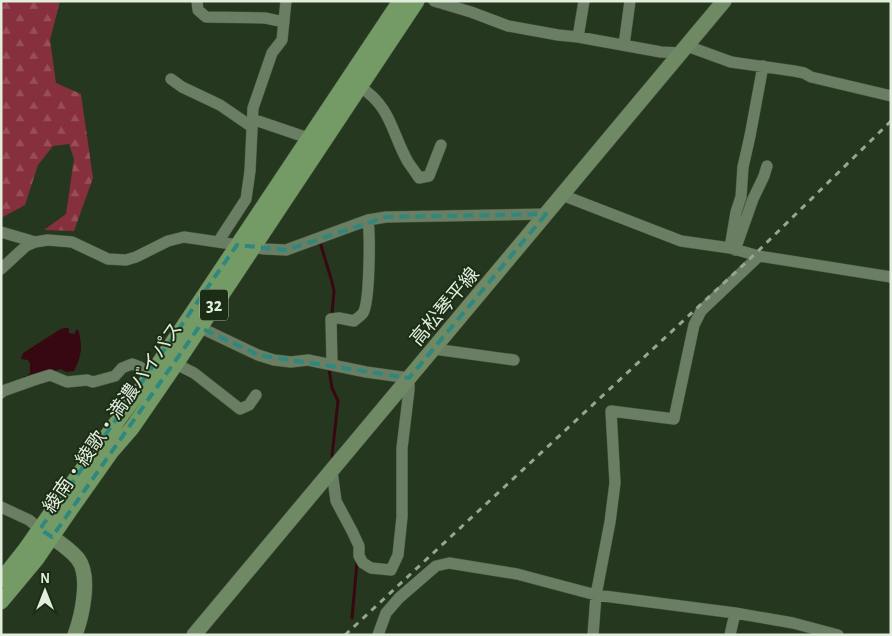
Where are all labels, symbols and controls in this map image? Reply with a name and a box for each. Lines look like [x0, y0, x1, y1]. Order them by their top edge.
street label: 高松琴平線 [406, 263, 483, 349]
road number: 32 [200, 290, 228, 320]
street label: 綾南・綾歌・満濃バイパス [39, 318, 186, 517]
north arrow [20, 566, 70, 616]
text: N [40, 572, 50, 586]

